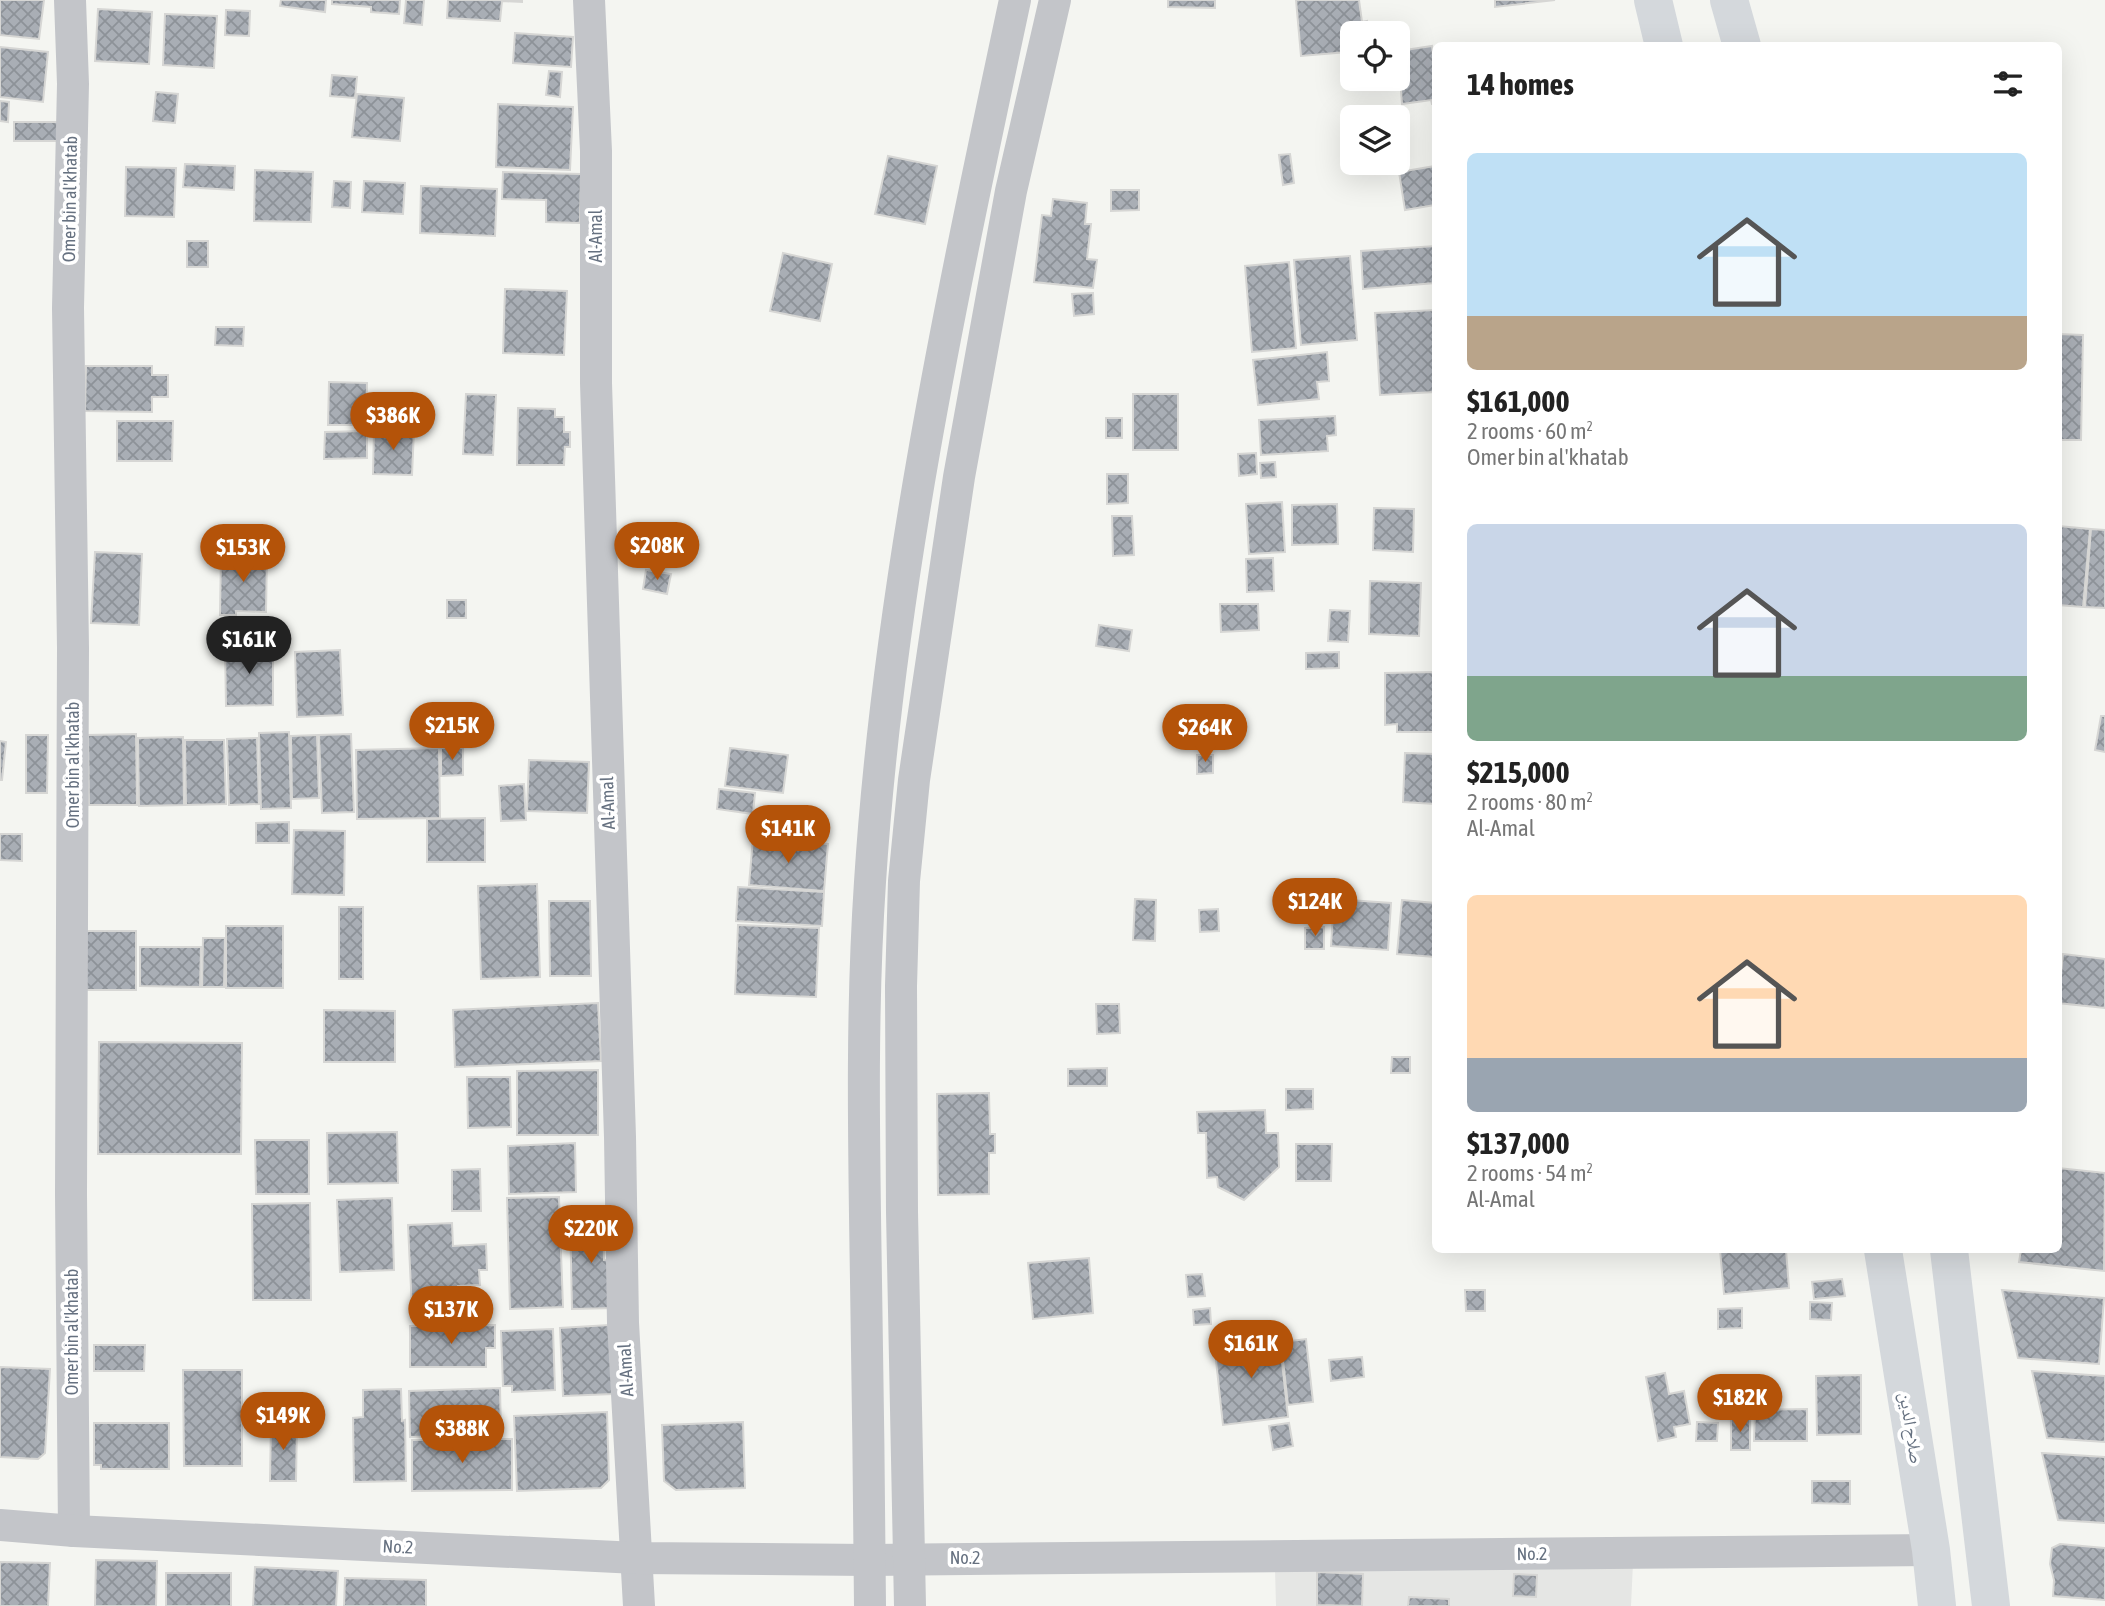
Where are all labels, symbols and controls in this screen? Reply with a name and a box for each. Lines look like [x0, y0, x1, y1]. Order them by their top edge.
map controls [1340, 21, 1410, 175]
button: locate [1340, 21, 1410, 91]
icon: filters [1989, 65, 2027, 103]
text: 14 homes [1467, 67, 1574, 101]
button: layers [1340, 105, 1410, 175]
street label: Omer bin al'khatab [58, 136, 81, 262]
icon: home [1684, 199, 1810, 325]
street label: Al-Amal [585, 209, 606, 263]
text: $161,000 [1467, 384, 1570, 418]
pin: $386K [344, 392, 442, 452]
text: $386K [366, 402, 420, 428]
text: 2 rooms · 60 m² [1467, 418, 1593, 444]
text: Omer bin al'khatab [1467, 444, 1629, 470]
pin: $208K [608, 522, 706, 582]
pin: $153K [194, 524, 292, 584]
text: $208K [630, 532, 684, 558]
text: $153K [216, 534, 270, 560]
icon: home [1684, 570, 1810, 696]
pin: $161K [200, 616, 298, 676]
text: $161K [222, 626, 276, 652]
street label: Omer bin al'khatab [62, 702, 83, 828]
pin: $215K [403, 702, 501, 762]
pin: $264K [1156, 704, 1254, 764]
text: $215K [425, 712, 479, 738]
text: $264K [1178, 714, 1232, 740]
text: $215,000 [1467, 755, 1570, 789]
street label: Al-Amal [596, 776, 619, 830]
text: 2 rooms · 80 m² [1467, 789, 1593, 815]
pin: $141K [739, 806, 837, 865]
text: $141K [761, 815, 815, 841]
text: Al-Amal [1467, 815, 1535, 841]
pin: $124K [1266, 878, 1364, 938]
text: $124K [1288, 888, 1342, 914]
icon: home [1684, 941, 1810, 1067]
text: $137,000 [1467, 1126, 1570, 1160]
text: 2 rooms · 54 m² [1467, 1160, 1593, 1186]
text: Al-Amal [1467, 1186, 1535, 1212]
pin: $220K [542, 1206, 640, 1265]
text: $220K [564, 1215, 618, 1241]
street label: Omer bin al'khatab [61, 1269, 82, 1395]
pin: $137K [402, 1286, 500, 1346]
text: $137K [424, 1296, 478, 1322]
pin: $161K [1202, 1320, 1300, 1380]
text: $161K [1224, 1330, 1278, 1356]
street label: Al-Amal [614, 1343, 637, 1397]
pin: $182K [1691, 1374, 1789, 1434]
text: $182K [1713, 1384, 1767, 1410]
street label: صلاح الدين [1893, 1391, 1928, 1466]
pin: $149K [234, 1392, 332, 1452]
text: $149K [256, 1402, 310, 1428]
pin: $388K [413, 1406, 511, 1465]
text: $388K [435, 1415, 489, 1441]
street label: No.2 [382, 1535, 414, 1558]
street label: No.2 [1516, 1543, 1548, 1564]
street label: No.2 [950, 1547, 980, 1568]

